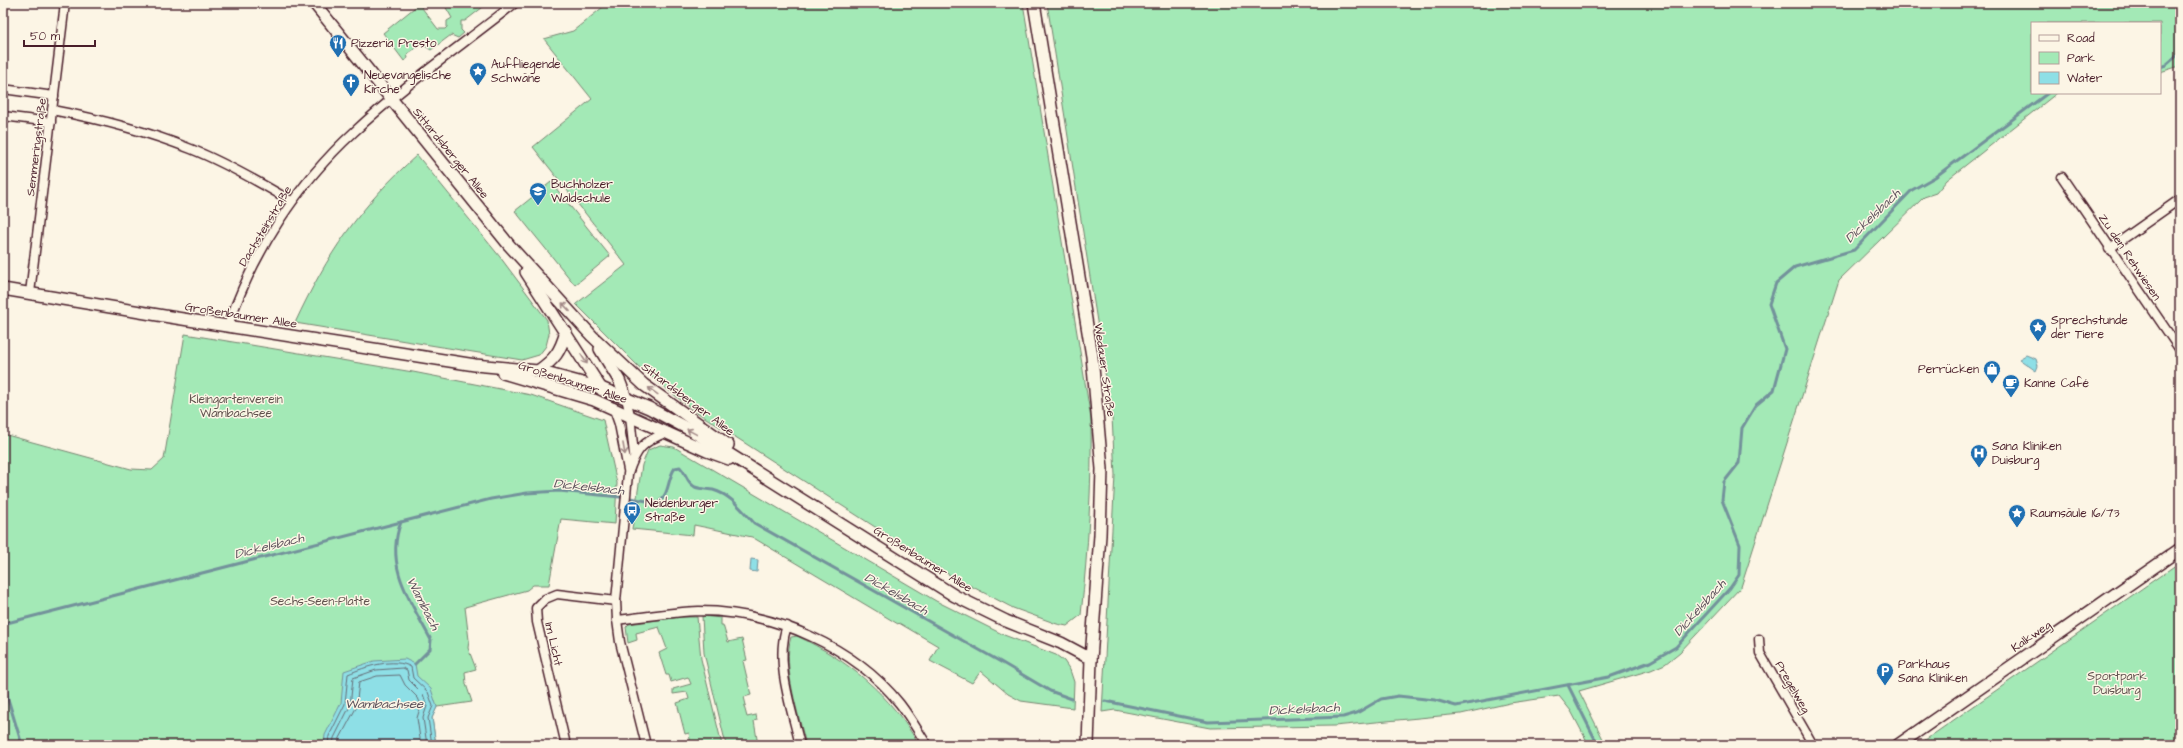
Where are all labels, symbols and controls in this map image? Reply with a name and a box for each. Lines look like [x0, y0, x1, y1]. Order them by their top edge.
scale bar [24, 22, 95, 48]
legend [2031, 22, 2161, 94]
text: 50 m [30, 28, 61, 45]
text: Road [2067, 30, 2095, 47]
restaurant icon: Pizzeria Presto [328, 33, 348, 58]
place label: Pizzeria Presto [351, 35, 437, 52]
text: Park [2067, 50, 2095, 67]
place label: Auffliegende Schwäne [491, 56, 561, 87]
place icon: Auffliegende Schwäne [468, 61, 488, 86]
place label: Neuevangelische Kirche [364, 67, 452, 98]
text: Water [2067, 70, 2103, 87]
church icon: Neuevangelische Kirche [341, 72, 361, 97]
street label: Semmeringstraße [22, 97, 52, 197]
street label: Sittardsberger Allee [408, 104, 493, 203]
place label: Buchholzer Waldschule [551, 176, 613, 207]
school or university icon: Buchholzer Waldschule [528, 181, 548, 206]
street label: Dachsteinstraße [235, 182, 296, 270]
water label: Dickelsbach [1841, 184, 1905, 247]
street label: Zu den Rehwiesen [2094, 211, 2165, 304]
street label: Großenbaumer Allee [184, 298, 299, 333]
one-way arrow [561, 302, 571, 312]
place label: Sprechstunde der Tiere [2051, 312, 2128, 343]
place icon: Sprechstunde der Tiere [2028, 317, 2048, 342]
street label: Wedauer Straße [1090, 322, 1120, 418]
one-way arrow [580, 353, 588, 364]
street label: Großenbaumer Allee [516, 357, 630, 408]
street label: Sittardsberger Allee [637, 359, 738, 441]
shop icon: Perrücken [1982, 359, 2002, 384]
place label: Perrücken [1918, 361, 1979, 378]
cafe icon: Kanne Café [2001, 373, 2021, 398]
place label: Kanne Café [2024, 375, 2089, 392]
one-way arrow [648, 387, 659, 395]
park label: Kleingartenverein Wambachsee [189, 391, 283, 422]
one-way arrow [687, 427, 699, 435]
place label: Sana Kliniken Duisburg [1992, 438, 2061, 470]
one-way arrow [621, 442, 629, 455]
hospital icon: Sana Kliniken Duisburg [1969, 443, 1989, 468]
water label: Dickelsbach [553, 474, 626, 500]
place label: Neidenburger Straße [645, 495, 719, 526]
bus stop icon: Neidenburger Straße [622, 500, 642, 525]
place icon: Raumsäule 16/73 [2007, 503, 2027, 528]
place label: Raumsäule 16/73 [2030, 505, 2120, 522]
street label: Großenbaumer Allee [870, 522, 976, 597]
water label: Dickelsbach [233, 529, 306, 563]
water label: Dickelsbach [861, 568, 932, 620]
water label: Wambach [402, 574, 444, 634]
water label: Dickelsbach [1669, 575, 1730, 640]
park label: Sechs-Seen-Platte [270, 593, 370, 610]
street label: Kalkweg [2008, 617, 2055, 657]
street label: Im Licht [540, 621, 567, 668]
place label: Parkhaus Sana Kliniken [1898, 656, 1967, 687]
street label: Pregelweg [1770, 658, 1814, 717]
parking icon: Parkhaus Sana Kliniken [1875, 661, 1895, 686]
park label: Sportpark Duisburg [2087, 668, 2147, 700]
water label: Wambachsee [345, 695, 424, 713]
water label: Dickelsbach [1268, 698, 1340, 720]

